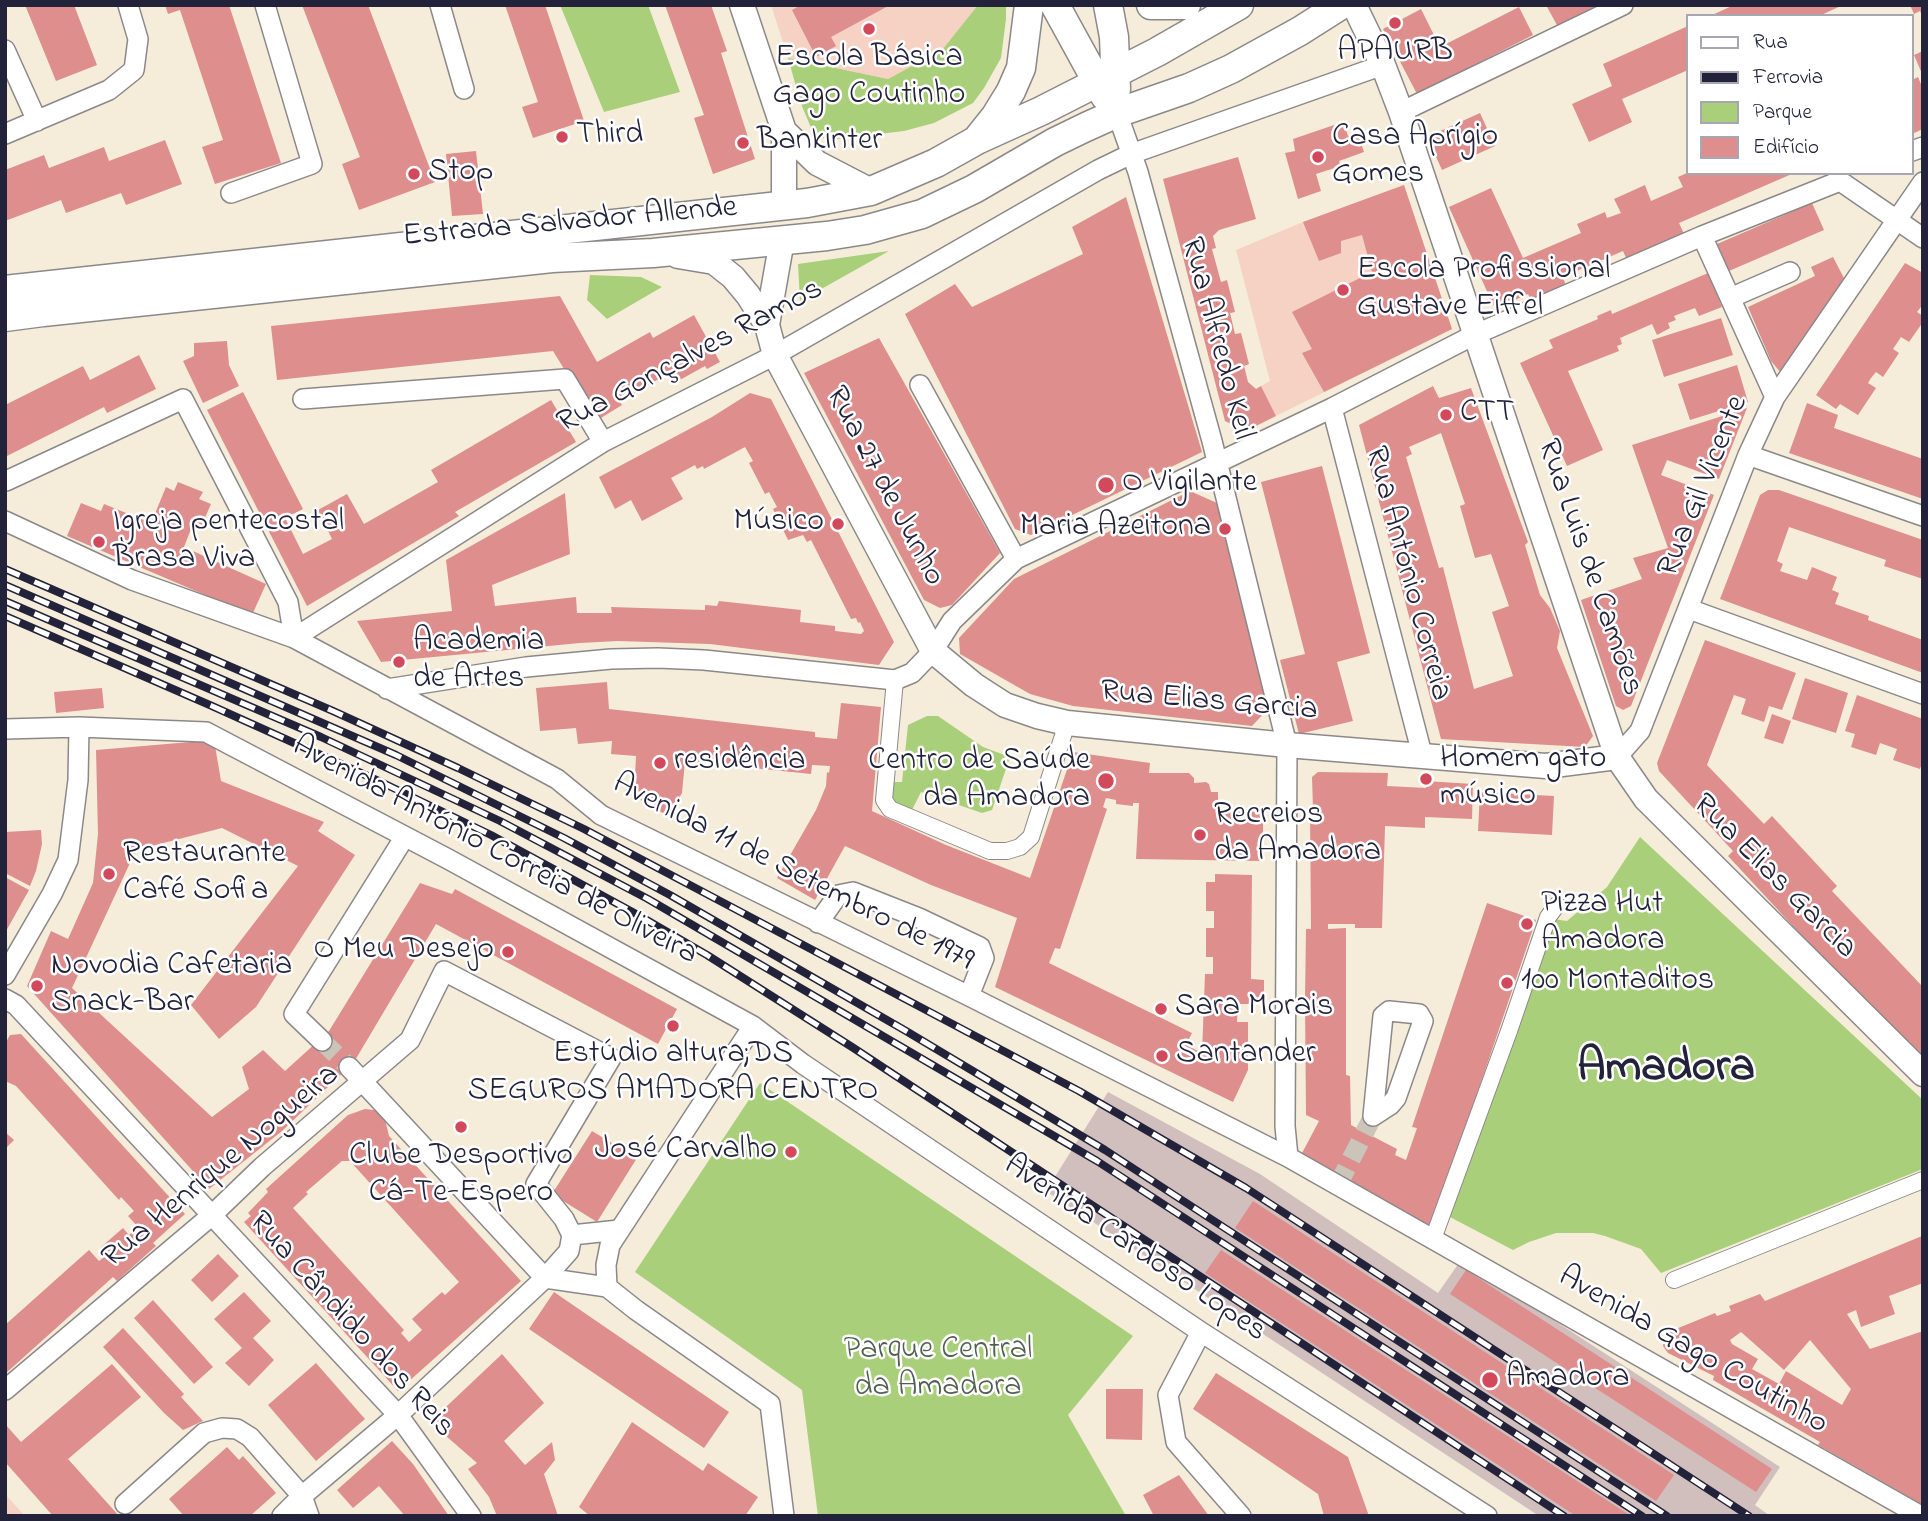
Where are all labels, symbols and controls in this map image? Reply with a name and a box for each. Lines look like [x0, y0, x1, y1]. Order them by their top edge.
legend [1686, 14, 1914, 175]
marker: APAURB [1387, 15, 1403, 31]
marker: Escola Básica Gago Coutinho [861, 21, 877, 37]
text: Rua [1753, 28, 1788, 58]
place label: APAURB [1337, 35, 1453, 73]
place label: Escola Básica Gago Coutinho [773, 41, 965, 116]
text: Ferrovia [1753, 63, 1823, 93]
text: Parque [1753, 98, 1812, 128]
place label: Third [576, 118, 643, 156]
place label: Casa Aprígio Gomes [1332, 120, 1498, 195]
place label: Bankinter [757, 124, 882, 162]
marker: Third [554, 129, 570, 145]
text: Edifício [1753, 133, 1819, 163]
marker: Bankinter [735, 135, 751, 151]
marker: Casa Aprígio Gomes [1310, 149, 1326, 165]
place label: Stop [428, 155, 493, 193]
marker: Stop [406, 166, 422, 182]
street label: Estrada Salvador Allende [401, 190, 739, 258]
street label: Rua Alfredo Keil [1170, 234, 1260, 444]
place label: Escola Profissional Gustave Eiffel [1357, 253, 1610, 328]
street label: Rua Gonçalves Ramos [552, 272, 830, 444]
marker: Escola Profissional Gustave Eiffel [1335, 282, 1351, 298]
street label: Rua 27 de Junho [814, 381, 952, 593]
street label: Rua Gil Vicente [1651, 391, 1759, 583]
place label: CTT [1460, 396, 1514, 434]
marker: CTT [1438, 407, 1454, 423]
street label: Rua Luis de Camões [1526, 435, 1650, 701]
street label: Rua António Correia [1354, 443, 1458, 705]
place label: O Vigilante [1122, 466, 1257, 504]
marker: O Vigilante [1096, 475, 1116, 495]
place label: Igreja pentecostal Brasa Viva [113, 505, 344, 580]
place label: Músico [733, 505, 824, 543]
place label: Maria Azeitona [1020, 510, 1211, 548]
marker: Músico [830, 516, 846, 532]
marker: Maria Azeitona [1217, 521, 1233, 537]
marker: Igreja pentecostal Brasa Viva [91, 534, 107, 550]
place label: Academia de Artes [413, 625, 544, 700]
marker: Academia de Artes [391, 654, 407, 670]
street label: Rua Elias Garcia [1099, 674, 1319, 732]
street label: Avenida António Correia de Oliveira [285, 729, 703, 975]
place label: Homem gato músico [1440, 742, 1606, 817]
place label: residência [674, 744, 806, 782]
place label: Centro de Saúde da Amadora [868, 744, 1090, 819]
marker: residência [652, 755, 668, 771]
street label: Avenida 11 de Setembro de 1979 [605, 766, 979, 982]
marker: Centro de Saúde da Amadora [1096, 771, 1116, 791]
marker: Homem gato músico [1418, 771, 1434, 787]
street label: Rua Elias Garcia [1682, 787, 1864, 969]
place label: Recreios da Amadora [1214, 798, 1381, 873]
marker: Recreios da Amadora [1192, 827, 1208, 843]
place label: Restaurante Café Sofia [123, 837, 286, 912]
marker: Restaurante Café Sofia [101, 866, 117, 882]
place label: Pizza Hut Amadora [1541, 887, 1665, 962]
marker: Pizza Hut Amadora [1519, 916, 1535, 932]
place label: O Meu Desejo [314, 933, 494, 971]
marker: O Meu Desejo [500, 944, 516, 960]
place label: Novodia Cafetaria Snack-Bar [51, 949, 292, 1024]
place label: 100 Montaditos [1521, 964, 1714, 1002]
marker: 100 Montaditos [1499, 975, 1515, 991]
marker: Novodia Cafetaria Snack-Bar [29, 978, 45, 994]
place label: Sara Morais [1175, 990, 1333, 1028]
marker: Sara Morais [1153, 1001, 1169, 1017]
marker: Estúdio altura;DS SEGUROS AMADORA CENTRO [665, 1018, 681, 1034]
place label: Estúdio altura;DS SEGUROS AMADORA CENTRO [468, 1037, 878, 1112]
place label: Santander [1176, 1037, 1316, 1075]
district label: Amadora [1577, 1043, 1755, 1099]
marker: Santander [1154, 1048, 1170, 1064]
street label: Rua Henrique Nogueira [96, 1058, 348, 1278]
marker: Clube Desportivo Cá-Te-Espero [453, 1119, 469, 1135]
place label: José Carvalho [595, 1133, 777, 1171]
place label: Clube Desportivo Cá-Te-Espero [349, 1139, 573, 1214]
marker: José Carvalho [783, 1144, 799, 1160]
street label: Avenida Cardoso Lopes [995, 1148, 1273, 1352]
street label: Rua Cândido dos Reis [238, 1205, 462, 1447]
street label: Avenida Gago Coutinho [1550, 1259, 1834, 1445]
park label: Parque Central da Amadora [844, 1333, 1032, 1408]
place label: Amadora [1506, 1361, 1630, 1399]
marker: Amadora [1480, 1370, 1500, 1390]

